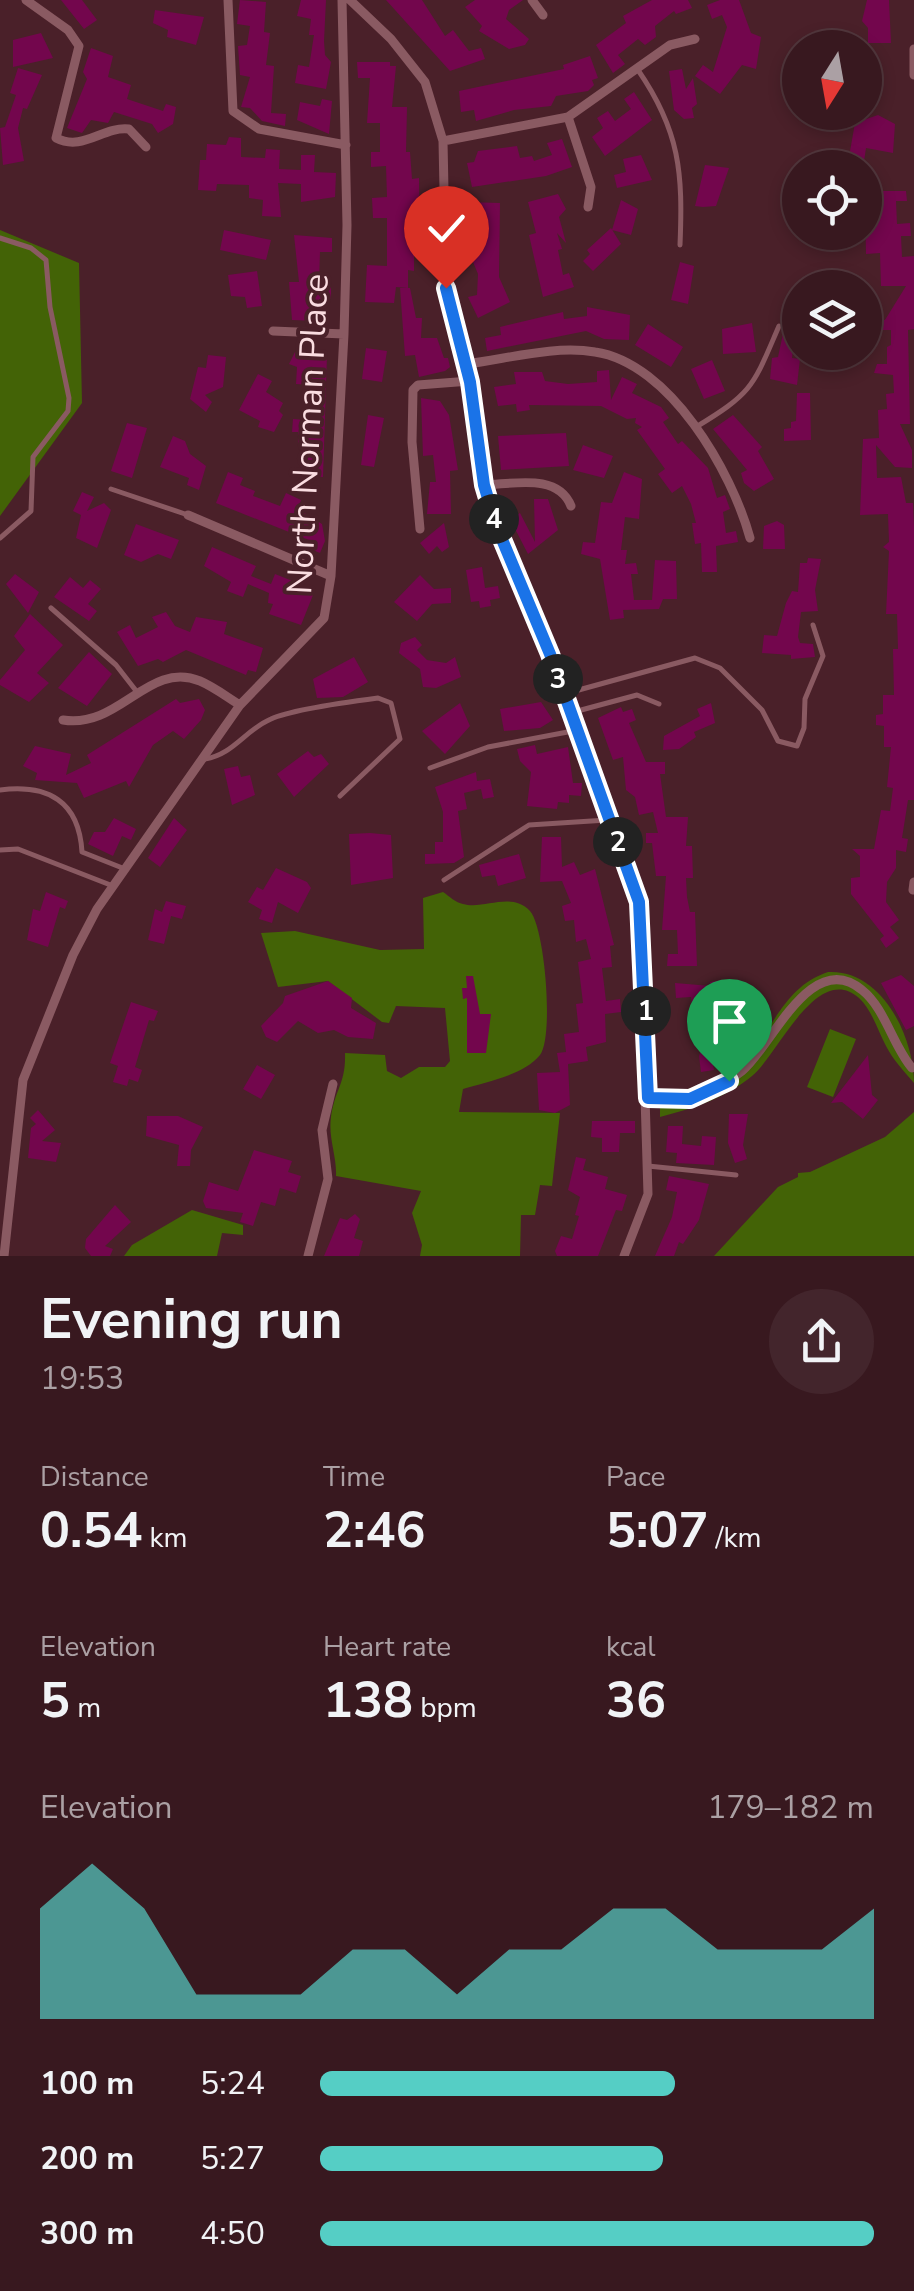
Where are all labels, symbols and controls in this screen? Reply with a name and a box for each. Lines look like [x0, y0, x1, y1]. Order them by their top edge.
north arrow [782, 30, 882, 130]
map controls [782, 30, 882, 370]
button: locate [782, 150, 882, 250]
pin [404, 186, 489, 289]
icon: check [419, 201, 474, 256]
button: layers [782, 270, 882, 370]
street label: North Norman Place [276, 273, 340, 595]
pin: 4 [469, 494, 519, 544]
text: 4 [486, 500, 502, 538]
pin: 3 [533, 654, 583, 704]
text: 3 [550, 660, 566, 698]
pin: 2 [593, 817, 643, 867]
text: 2 [610, 823, 626, 861]
pin [687, 979, 772, 1082]
pin: 1 [621, 986, 671, 1036]
text: 1 [638, 992, 654, 1030]
icon: arrive [702, 994, 757, 1049]
text: Evening run [40, 1282, 343, 1357]
button: share [769, 1289, 874, 1394]
text: 19:53 [40, 1357, 124, 1400]
text: Distance [40, 1458, 149, 1496]
text: Time [323, 1458, 385, 1496]
text: Pace [606, 1458, 665, 1496]
text: 0.54 [40, 1496, 142, 1565]
text: 2:46 [323, 1496, 425, 1565]
text: 5:07 [606, 1496, 708, 1565]
text: km [142, 1519, 188, 1557]
text: /km [708, 1519, 761, 1557]
text: Elevation [40, 1628, 156, 1666]
text: Heart rate [323, 1628, 451, 1666]
text: kcal [606, 1628, 656, 1666]
text: 5 [40, 1666, 70, 1735]
text: 138 [323, 1666, 413, 1735]
text: 36 [606, 1666, 666, 1735]
text: m [70, 1689, 101, 1727]
text: bpm [413, 1689, 477, 1727]
text: Elevation [40, 1786, 173, 1829]
text: 179–182 m [707, 1786, 874, 1829]
text: 100 m [40, 2062, 134, 2105]
text: 5:24 [200, 2062, 265, 2105]
text: 200 m [40, 2137, 134, 2180]
text: 5:27 [200, 2137, 265, 2180]
text: 300 m [40, 2212, 134, 2255]
text: 4:50 [200, 2212, 265, 2255]

